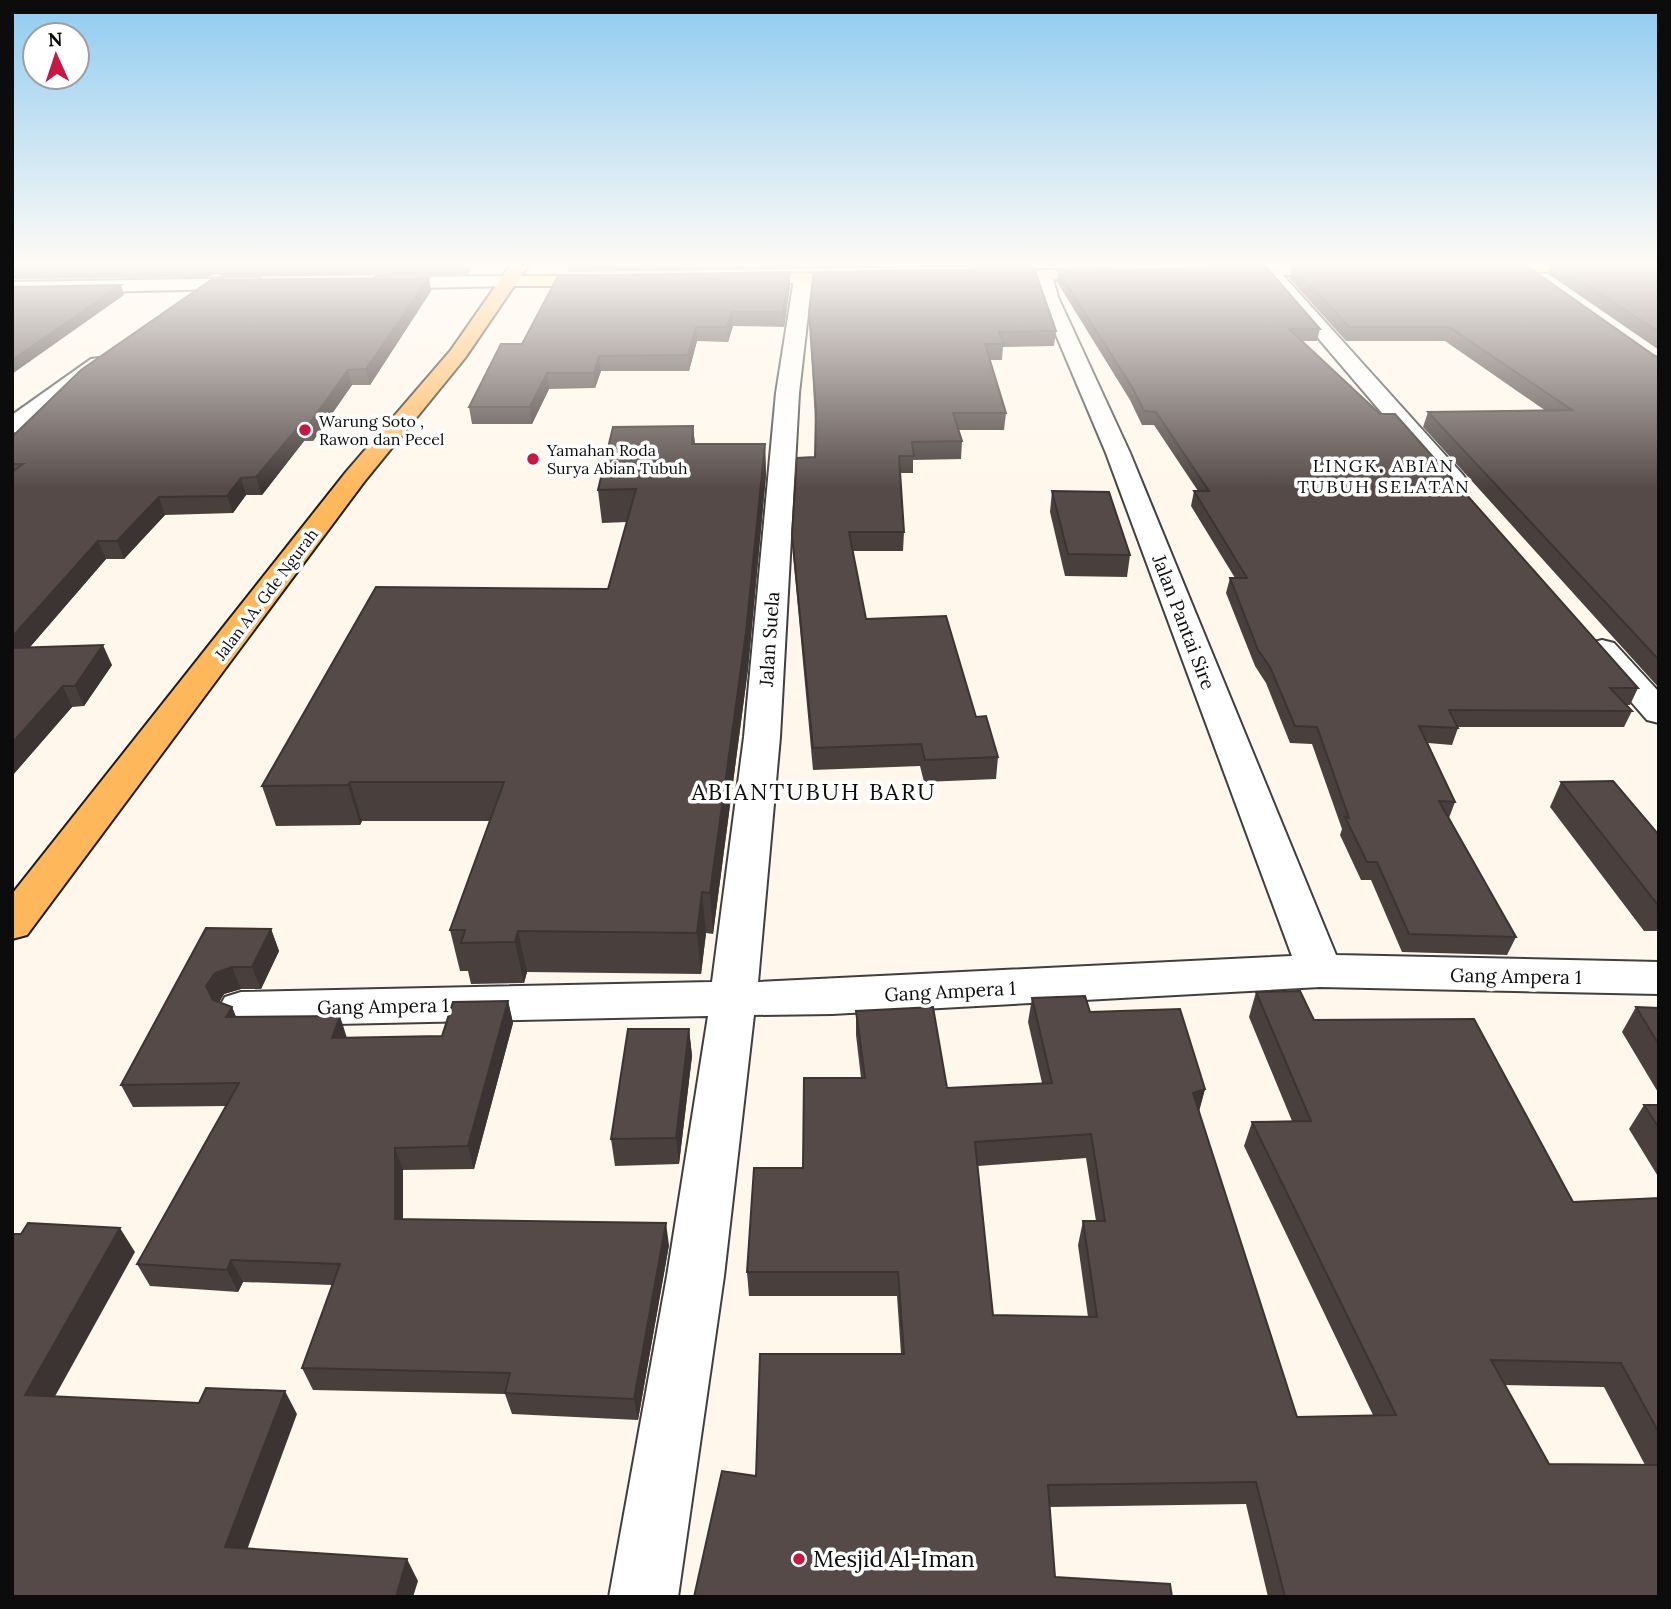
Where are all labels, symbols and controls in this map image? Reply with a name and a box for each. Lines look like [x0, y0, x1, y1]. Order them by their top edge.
north arrow [21, 21, 91, 91]
text: N [47, 27, 63, 51]
place label: Warung Soto , Rawon dan Pecel [319, 411, 444, 449]
marker: Warung Soto , Rawon dan Pecel [297, 422, 313, 438]
place label: Yamahan Roda Surya Abian Tubuh [546, 440, 688, 478]
marker: Yamahan Roda Surya Abian Tubuh [525, 451, 541, 467]
district label: LINGK. ABIAN TUBUH SELATAN [1297, 454, 1471, 498]
street label: Jalan AA. Gde Ngurah [210, 524, 322, 664]
street label: Jalan Pantai Sire [1147, 550, 1221, 693]
street label: Jalan Suela [754, 590, 784, 688]
district label: ABIANTUBUH BARU [690, 777, 937, 806]
street label: Gang Ampera 1 [1450, 963, 1582, 989]
street label: Gang Ampera 1 [884, 976, 1016, 1006]
street label: Gang Ampera 1 [317, 993, 449, 1019]
place label: Mesjid Al-Iman [813, 1544, 975, 1573]
marker: Mesjid Al-Iman [791, 1551, 807, 1567]

